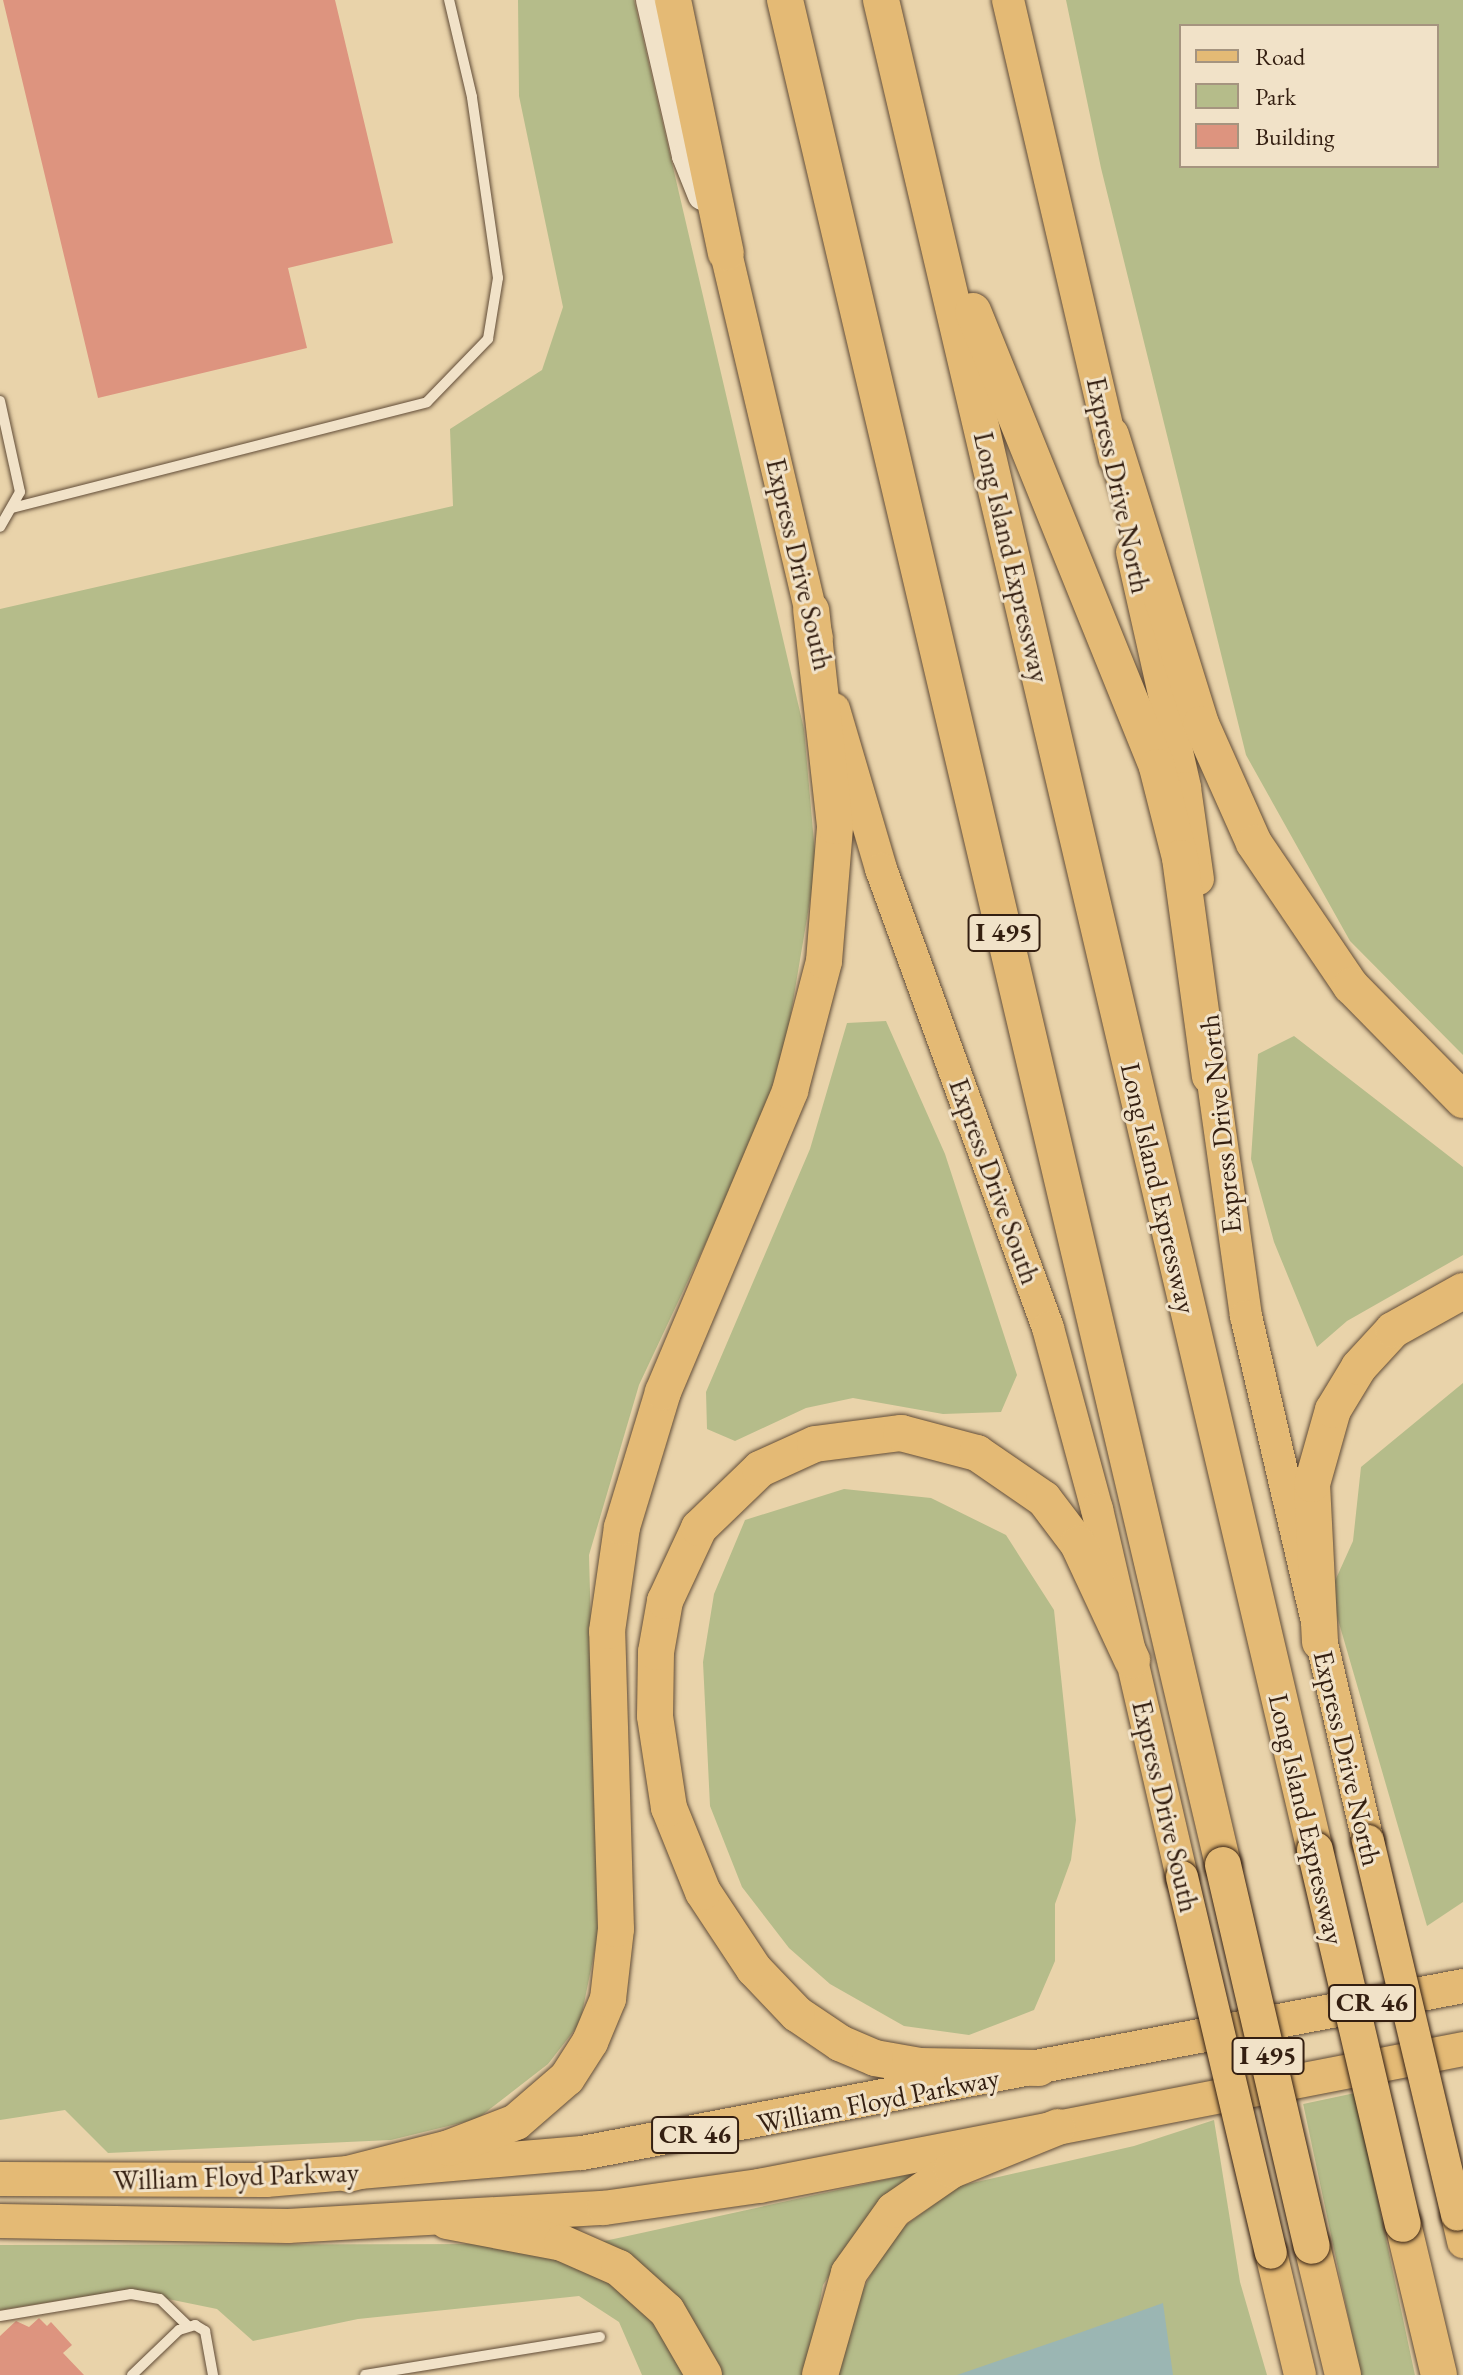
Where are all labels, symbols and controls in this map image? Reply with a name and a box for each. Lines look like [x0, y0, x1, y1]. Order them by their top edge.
legend [1179, 24, 1439, 168]
text: Road [1255, 41, 1305, 72]
text: Park [1255, 81, 1296, 112]
text: Building [1255, 121, 1335, 152]
street label: Express Drive North [1080, 374, 1158, 596]
street label: Long Island Expressway [967, 428, 1057, 686]
street label: Express Drive South [759, 455, 841, 673]
road number: I 495 [966, 911, 1042, 955]
street label: Express Drive North [1192, 1013, 1248, 1235]
street label: Long Island Expressway [1114, 1059, 1204, 1317]
street label: Express Drive South [942, 1073, 1048, 1289]
street label: Express Drive North [1307, 1647, 1389, 1869]
street label: Long Island Expressway [1262, 1690, 1352, 1948]
street label: Express Drive South [1125, 1697, 1207, 1915]
road number: CR 46 [1328, 1981, 1416, 2025]
road number: I 495 [1230, 2034, 1306, 2078]
street label: William Floyd Parkway [754, 2060, 1002, 2140]
road number: CR 46 [651, 2113, 739, 2157]
street label: William Floyd Parkway [112, 2155, 360, 2197]

